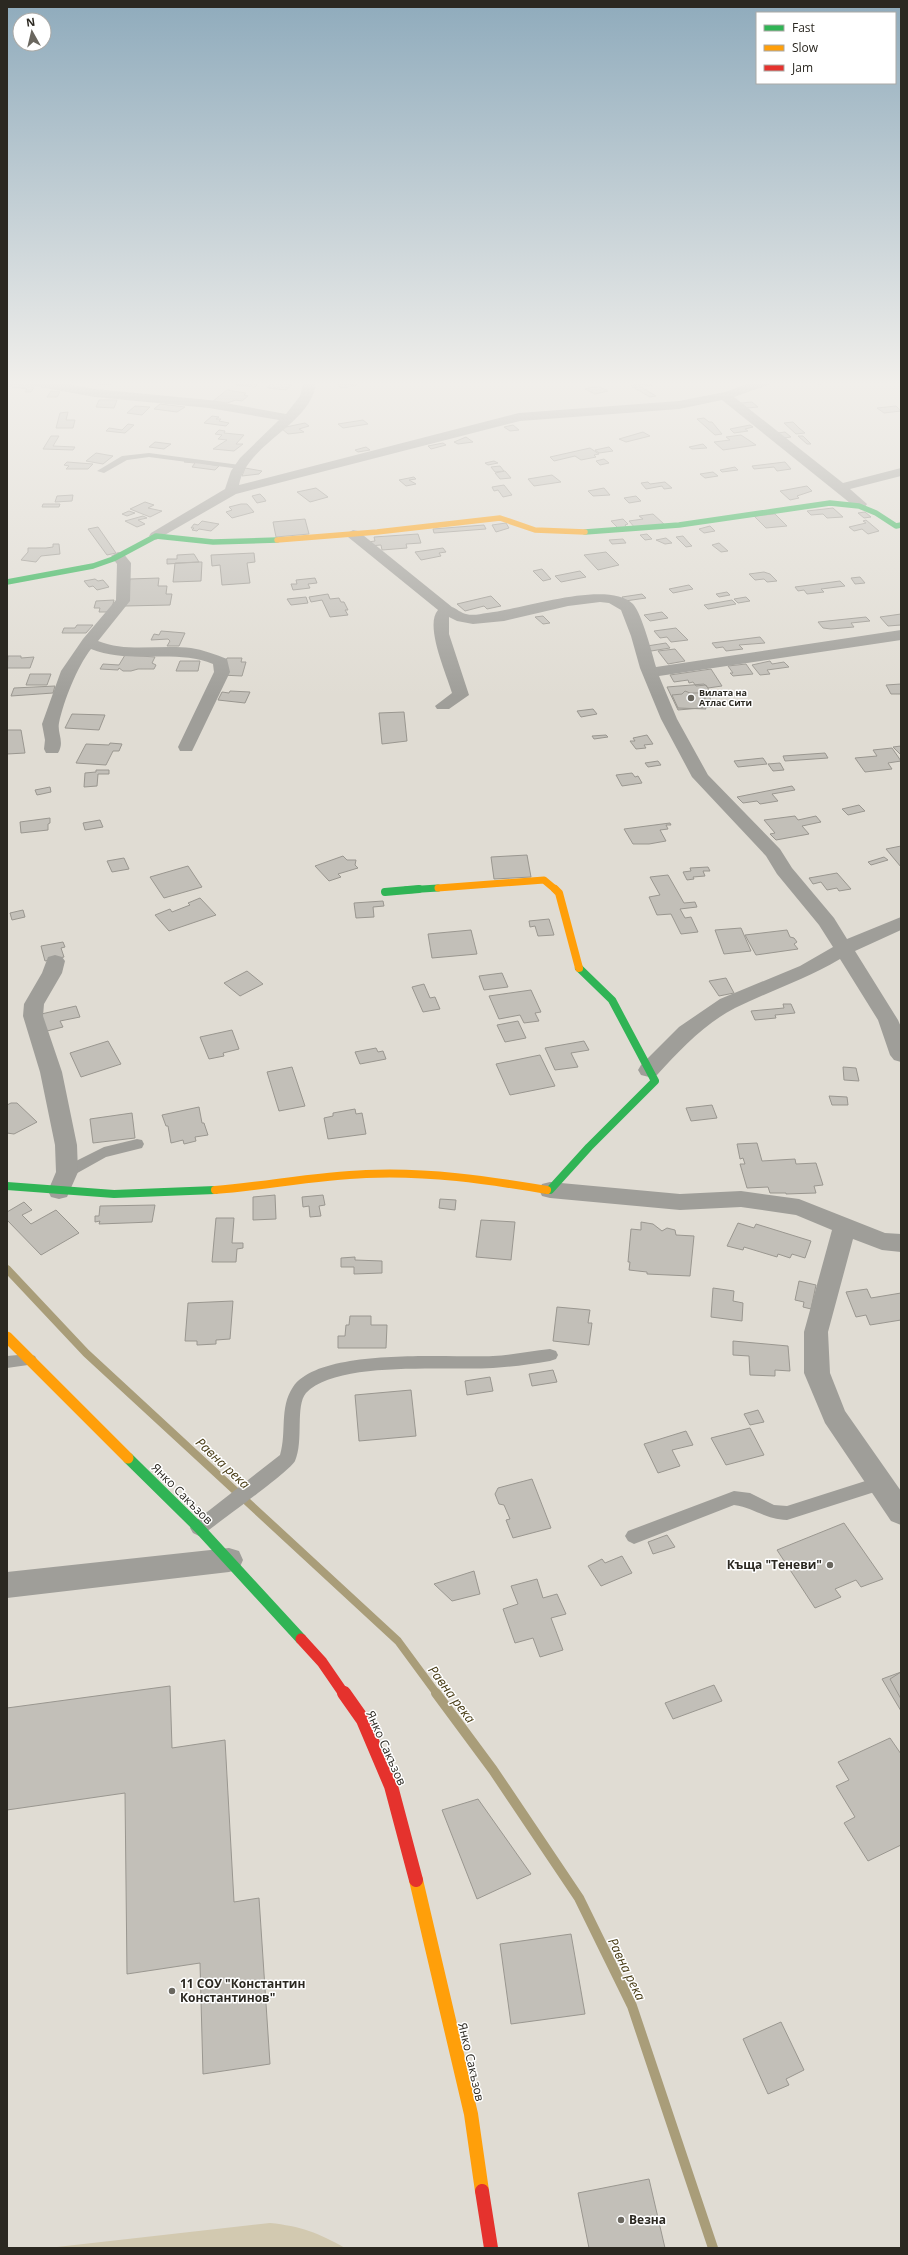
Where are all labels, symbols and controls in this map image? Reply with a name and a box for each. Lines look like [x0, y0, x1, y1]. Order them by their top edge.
north arrow [12, 12, 52, 52]
legend [756, 12, 896, 84]
text: N [25, 14, 36, 30]
text: Fast [792, 19, 815, 36]
text: Slow [792, 39, 819, 56]
text: Jam [791, 59, 813, 76]
place label: Вилата на Атлас Сити [699, 686, 752, 709]
marker: Вилата на Атлас Сити [686, 693, 696, 703]
water label: Равна река [192, 1433, 254, 1493]
street label: Янко Сакъзов [148, 1459, 217, 1528]
place label: Къща "Теневи" [727, 1556, 822, 1573]
marker: Къща "Теневи" [825, 1560, 835, 1570]
water label: Равна река [424, 1662, 480, 1727]
street label: Янко Сакъзов [362, 1708, 411, 1788]
water label: Равна река [604, 1935, 650, 2004]
place label: 11 СОУ "Константин Константинов" [180, 1975, 305, 2006]
marker: 11 СОУ "Константин Константинов" [167, 1986, 177, 1996]
street label: Янко Сакъзов [454, 2021, 489, 2103]
place label: Везна [629, 2211, 666, 2228]
marker: Везна [616, 2215, 626, 2225]

